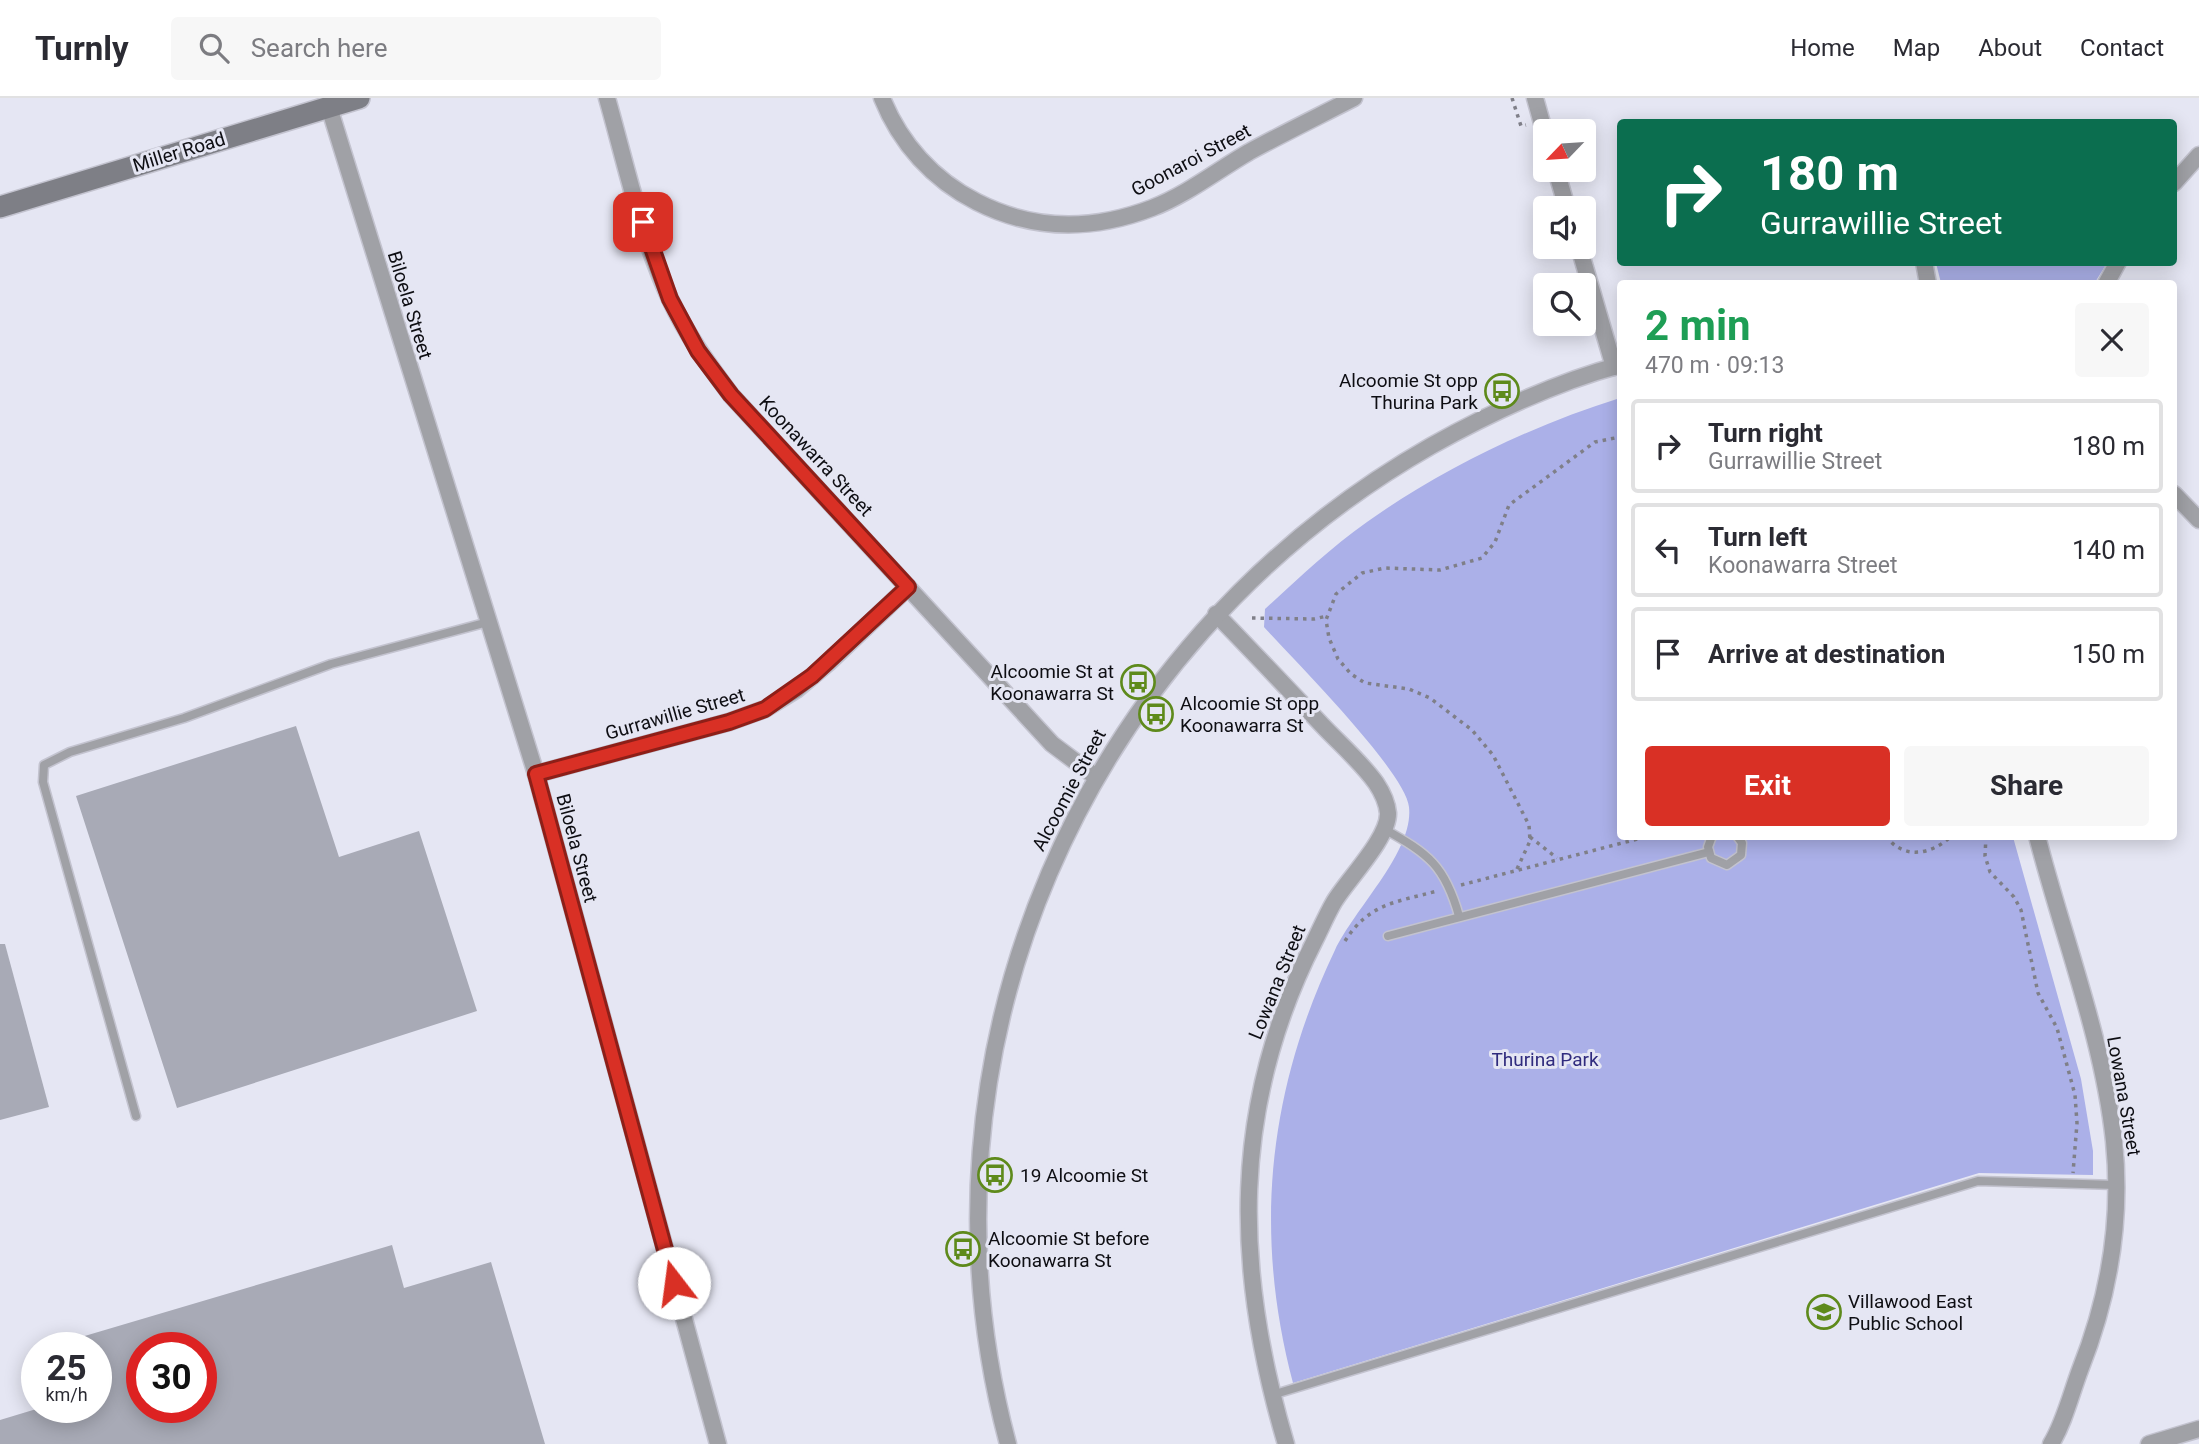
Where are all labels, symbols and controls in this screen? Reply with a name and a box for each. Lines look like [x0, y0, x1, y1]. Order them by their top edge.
search box [171, 17, 661, 80]
text: Turnly [35, 29, 129, 68]
icon: search [195, 29, 233, 67]
text: Search here [251, 33, 387, 63]
text: Home [1790, 34, 1855, 62]
text: Map [1893, 34, 1940, 62]
text: About [1978, 34, 2042, 62]
text: Contact [2080, 34, 2164, 62]
street label: Goonaroi Street [1127, 119, 1255, 201]
north arrow [1533, 119, 1596, 182]
map controls [1533, 119, 1596, 336]
street label: Miller Road [130, 127, 228, 177]
text: 180 m [1760, 145, 1899, 202]
icon: right [1645, 147, 1736, 238]
pin [613, 192, 673, 252]
button: sound [1533, 196, 1596, 259]
icon: arrive [624, 203, 662, 241]
text: Gurrawillie Street [1760, 204, 2002, 242]
street label: Biloela Street [383, 248, 437, 362]
button: search [1533, 273, 1596, 336]
text: 2 min [1645, 301, 1751, 350]
button: close [2075, 303, 2149, 377]
text: 470 m · 09:13 [1645, 352, 1784, 379]
place label: Alcoomie St opp Thurina Park [1339, 369, 1478, 414]
bus stop icon: Alcoomie St opp Thurina Park [1483, 372, 1521, 410]
street label: Koonawarra Street [754, 391, 878, 521]
text: Turn right [1708, 418, 1823, 448]
icon: right [1649, 427, 1687, 465]
text: 180 m [2072, 431, 2145, 461]
text: Gurrawillie Street [1708, 448, 1882, 475]
text: Turn left [1708, 522, 1807, 552]
icon: left [1649, 531, 1687, 569]
text: 140 m [2072, 535, 2145, 565]
text: Koonawarra Street [1708, 552, 1897, 579]
icon: arrive [1649, 635, 1687, 673]
text: Arrive at destination [1708, 639, 1945, 669]
text: 150 m [2072, 639, 2145, 669]
place label: Alcoomie St at Koonawarra St [990, 660, 1114, 705]
bus stop icon: Alcoomie St at Koonawarra St [1119, 663, 1157, 701]
street label: Gurrawillie Street [603, 683, 747, 745]
place label: Alcoomie St opp Koonawarra St [1180, 692, 1319, 737]
bus stop icon: Alcoomie St opp Koonawarra St [1137, 695, 1175, 733]
street label: Alcoomie Street [1027, 725, 1111, 855]
button: Exit [1645, 746, 1890, 826]
button: Share [1904, 746, 2149, 826]
street label: Biloela Street [551, 791, 603, 905]
street label: Lowana Street [1244, 921, 1310, 1043]
street label: Lowana Street [2102, 1034, 2146, 1158]
park label: Thurina Park [1491, 1048, 1599, 1071]
bus stop icon: 19 Alcoomie St [976, 1156, 1014, 1194]
place label: 19 Alcoomie St [1020, 1164, 1148, 1187]
place label: Alcoomie St before Koonawarra St [988, 1227, 1149, 1272]
bus stop icon: Alcoomie St before Koonawarra St [944, 1230, 982, 1268]
position arrow [637, 1246, 711, 1320]
place label: Villawood East Public School [1848, 1290, 1973, 1335]
school or university icon: Villawood East Public School [1805, 1293, 1843, 1331]
speed limit sign: 30 [126, 1332, 217, 1423]
text: 25 [46, 1348, 87, 1389]
text: km/h [45, 1384, 88, 1405]

